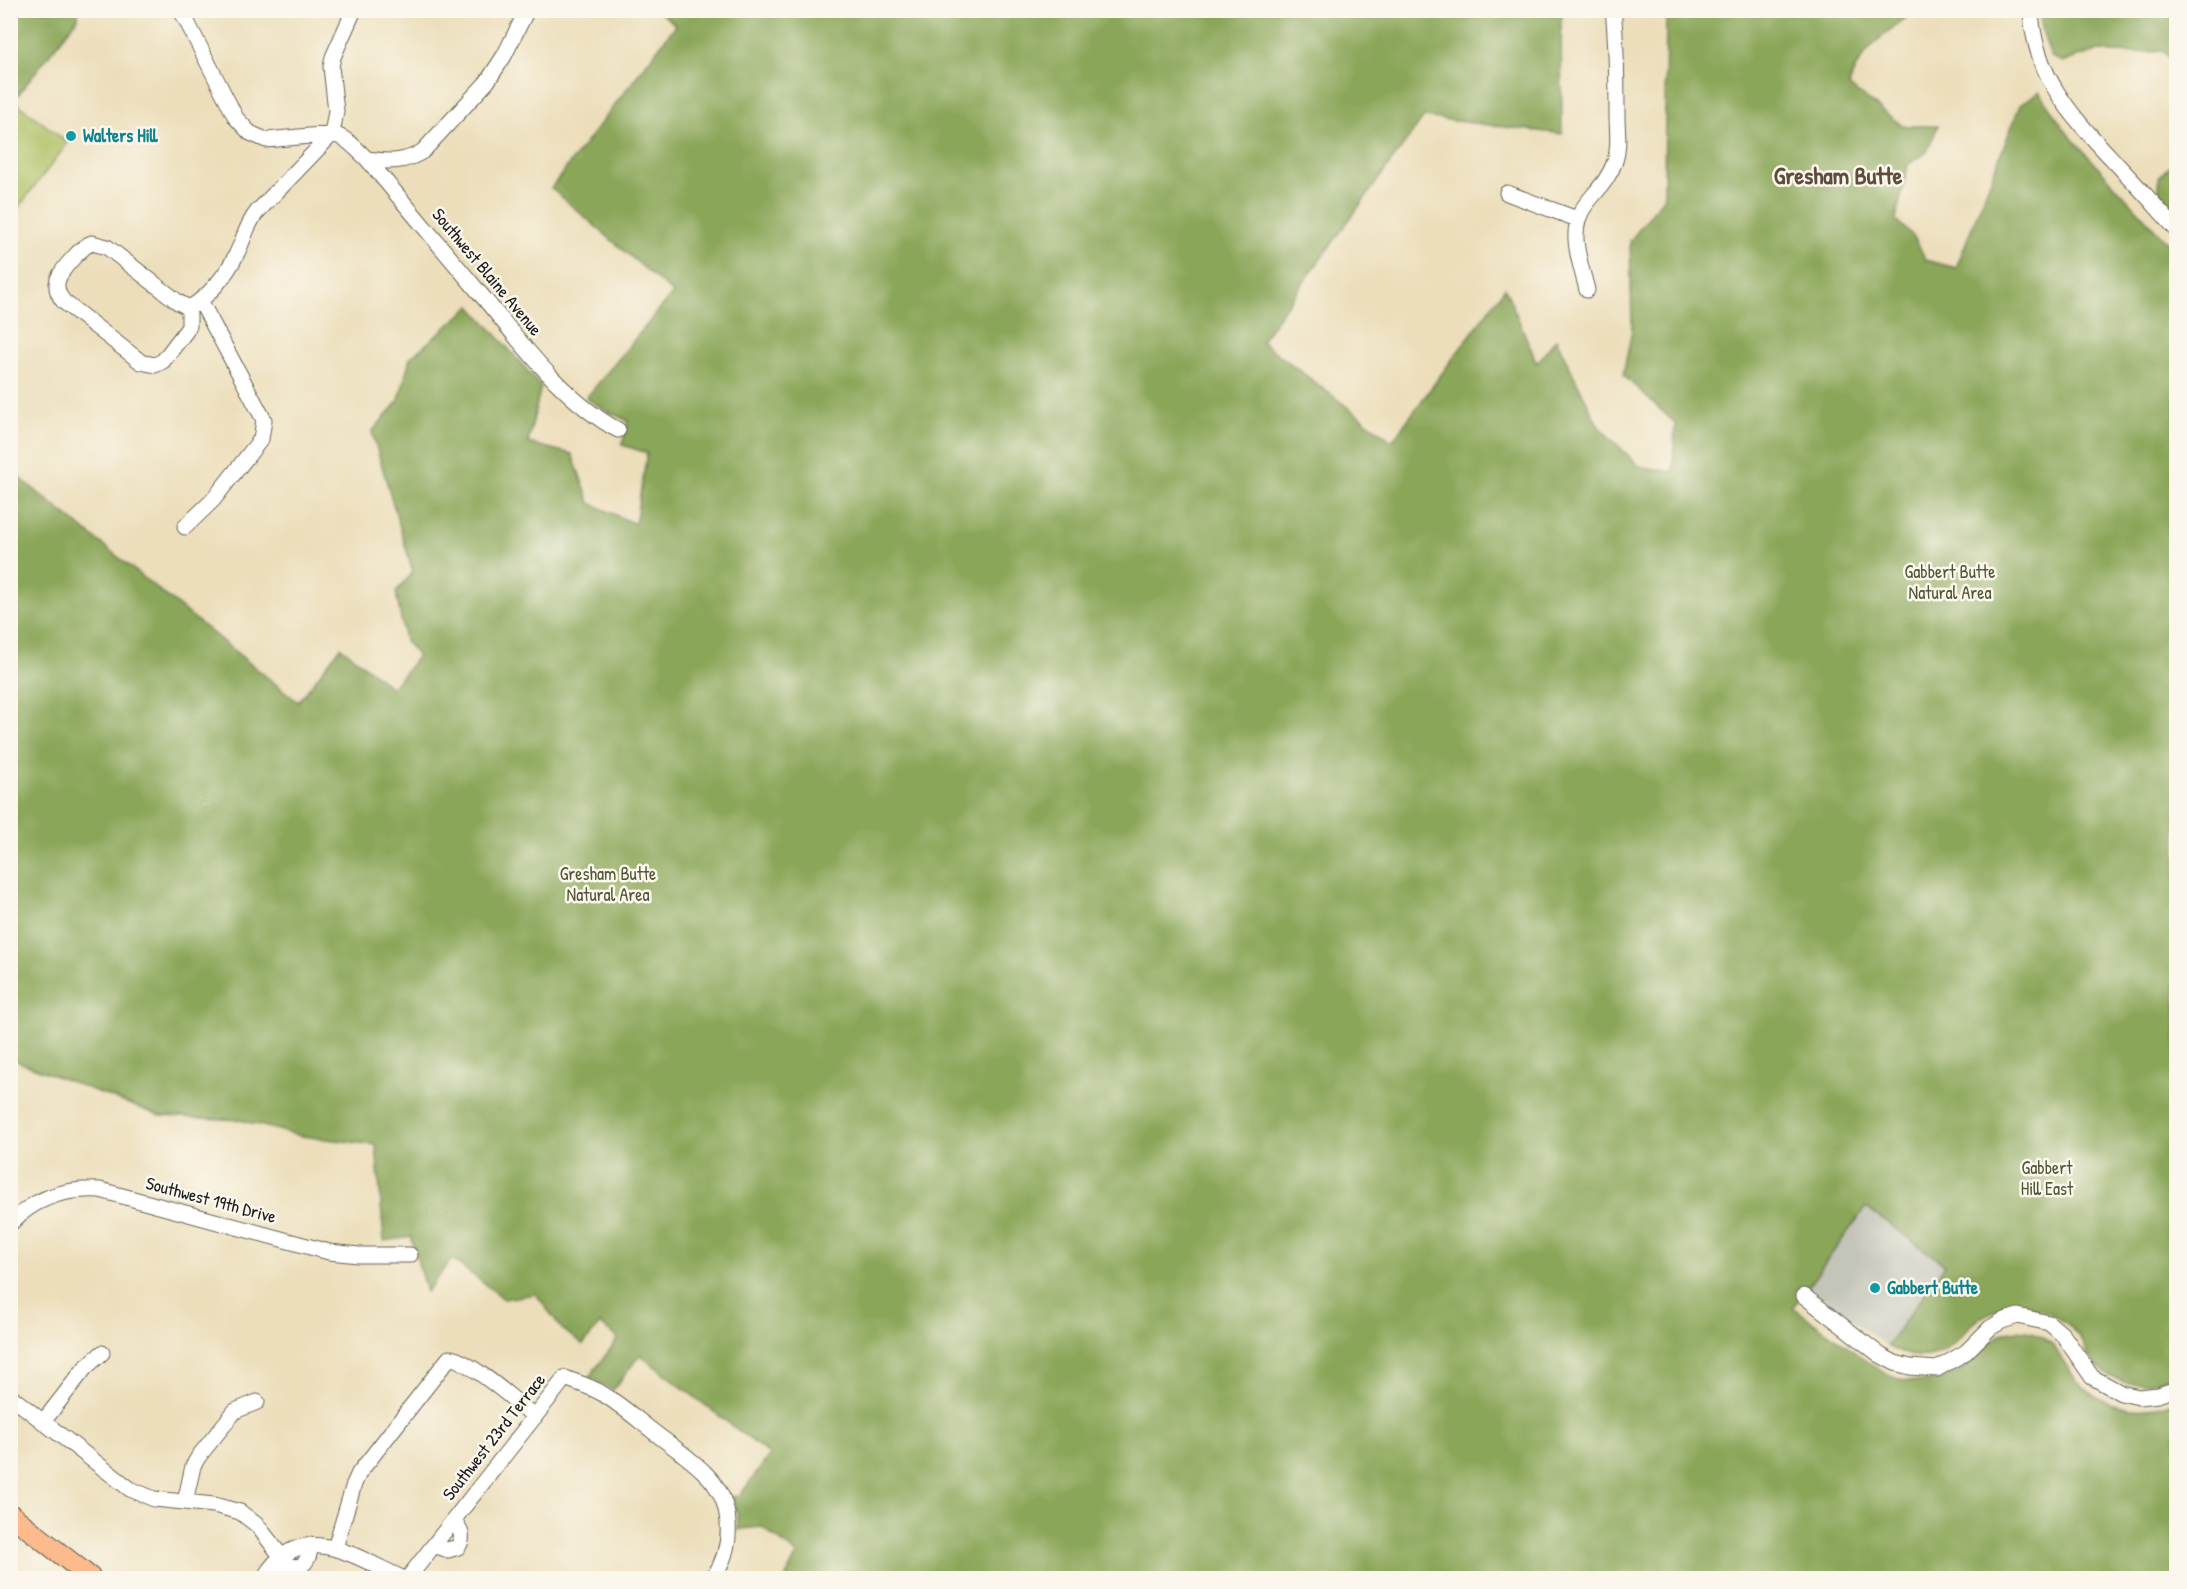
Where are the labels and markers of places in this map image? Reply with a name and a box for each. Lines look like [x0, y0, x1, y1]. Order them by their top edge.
place label: Walters Hill [83, 123, 159, 148]
marker: Walters Hill [64, 129, 78, 143]
place label: Gabbert Butte [1887, 1275, 1979, 1300]
marker: Gabbert Butte [1868, 1281, 1882, 1295]

